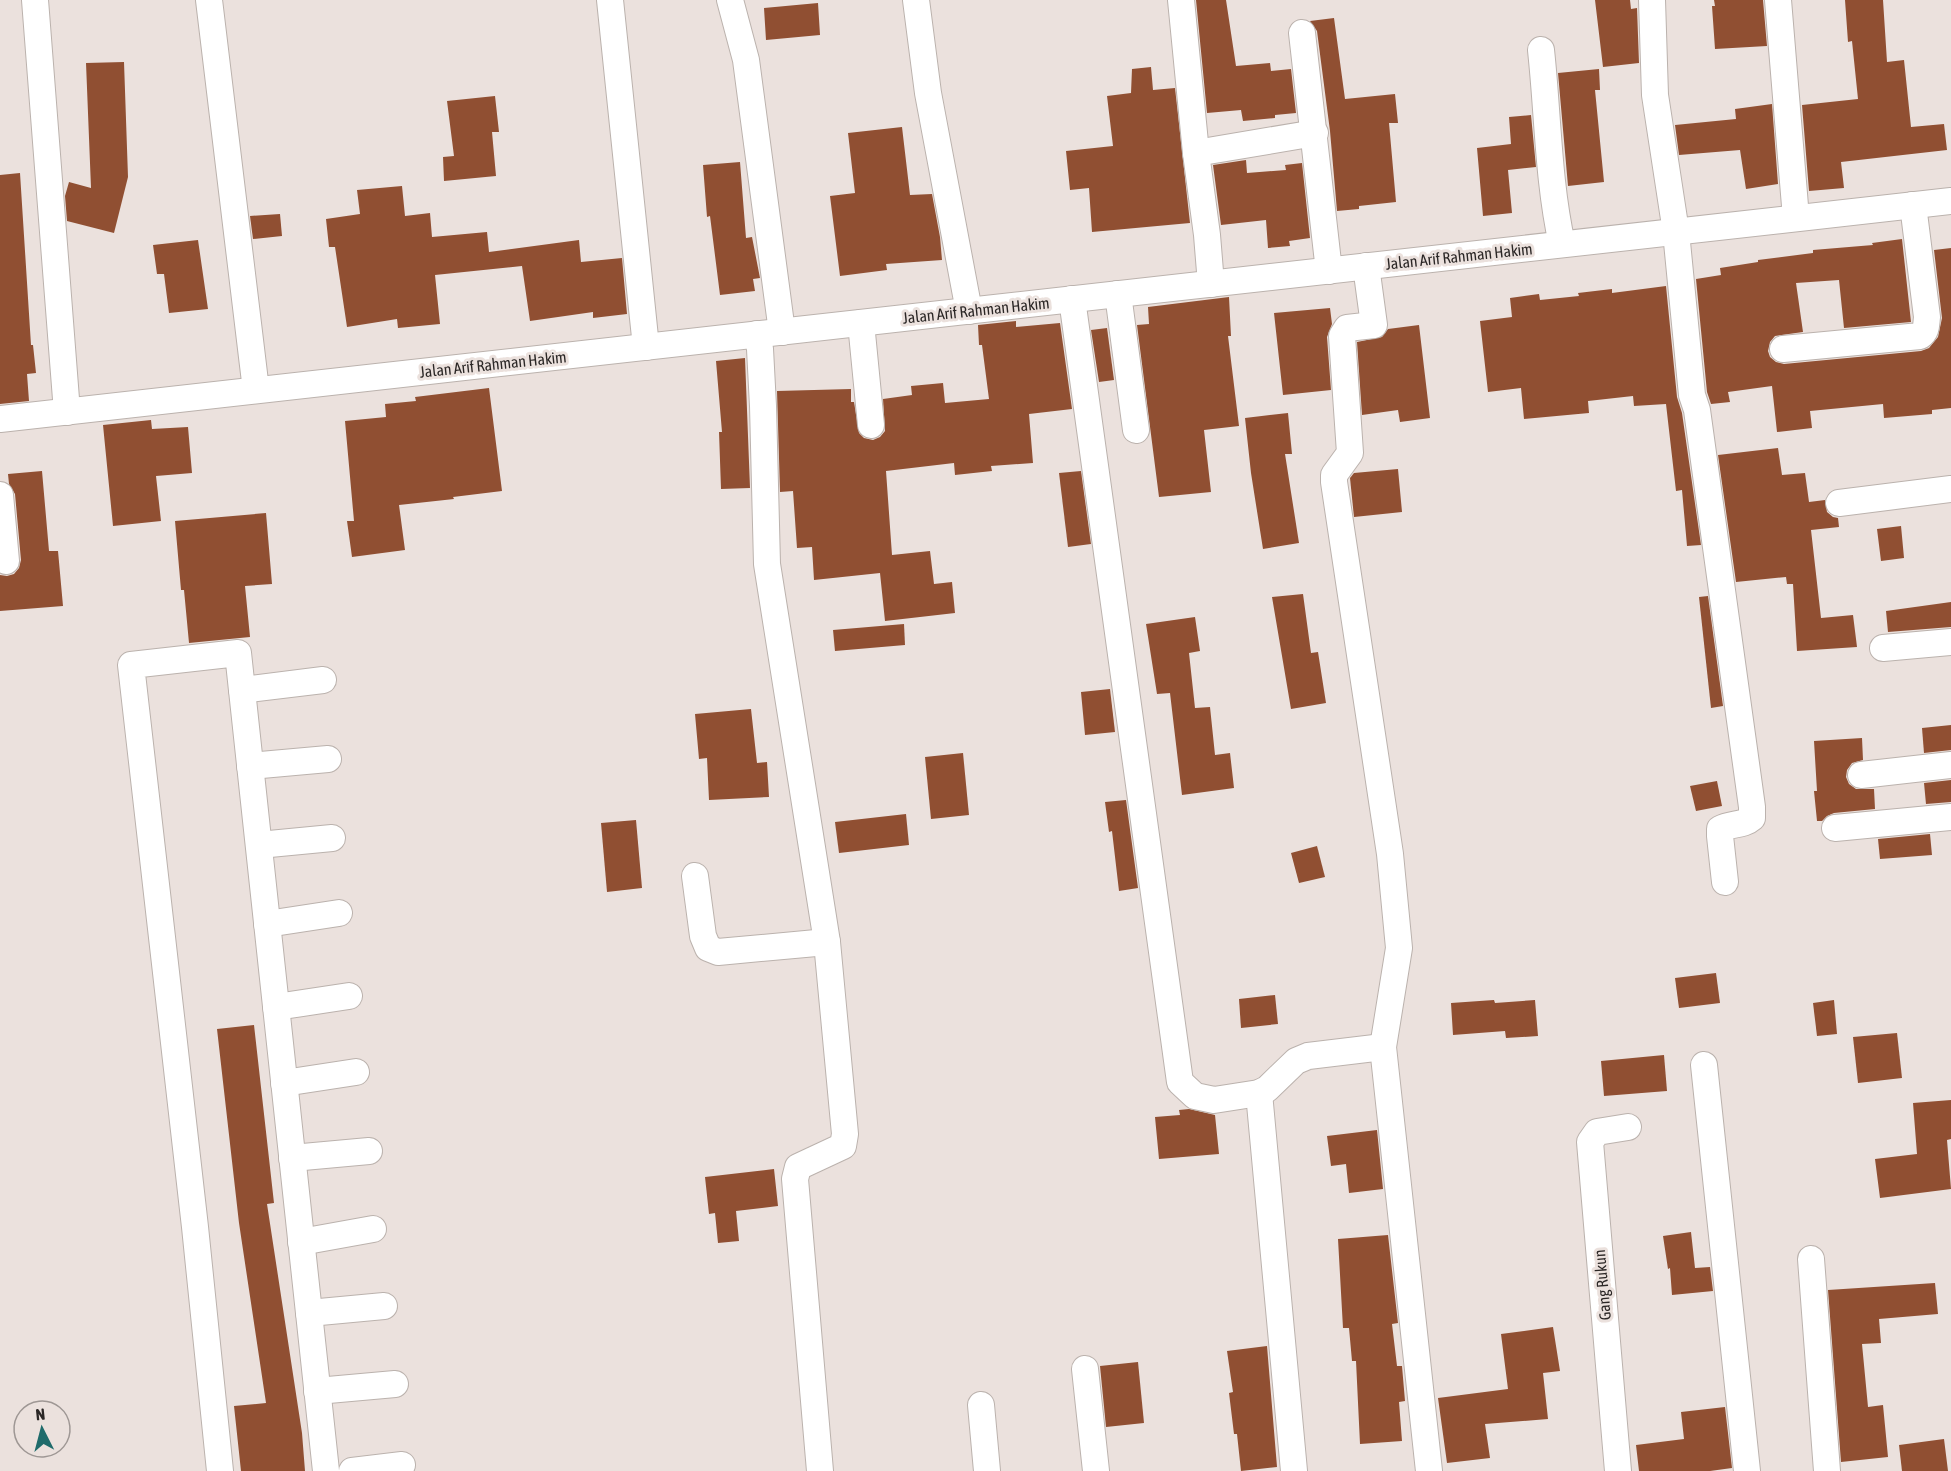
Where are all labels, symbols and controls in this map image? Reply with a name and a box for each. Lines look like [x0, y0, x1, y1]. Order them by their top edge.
street label: Jalan Arif Rahman Hakim [1385, 239, 1533, 273]
street label: Jalan Arif Rahman Hakim [902, 293, 1050, 327]
street label: Jalan Arif Rahman Hakim [419, 347, 567, 381]
street label: Gang Rukun [1590, 1249, 1615, 1321]
north arrow [12, 1399, 72, 1459]
text: N [35, 1405, 46, 1424]

